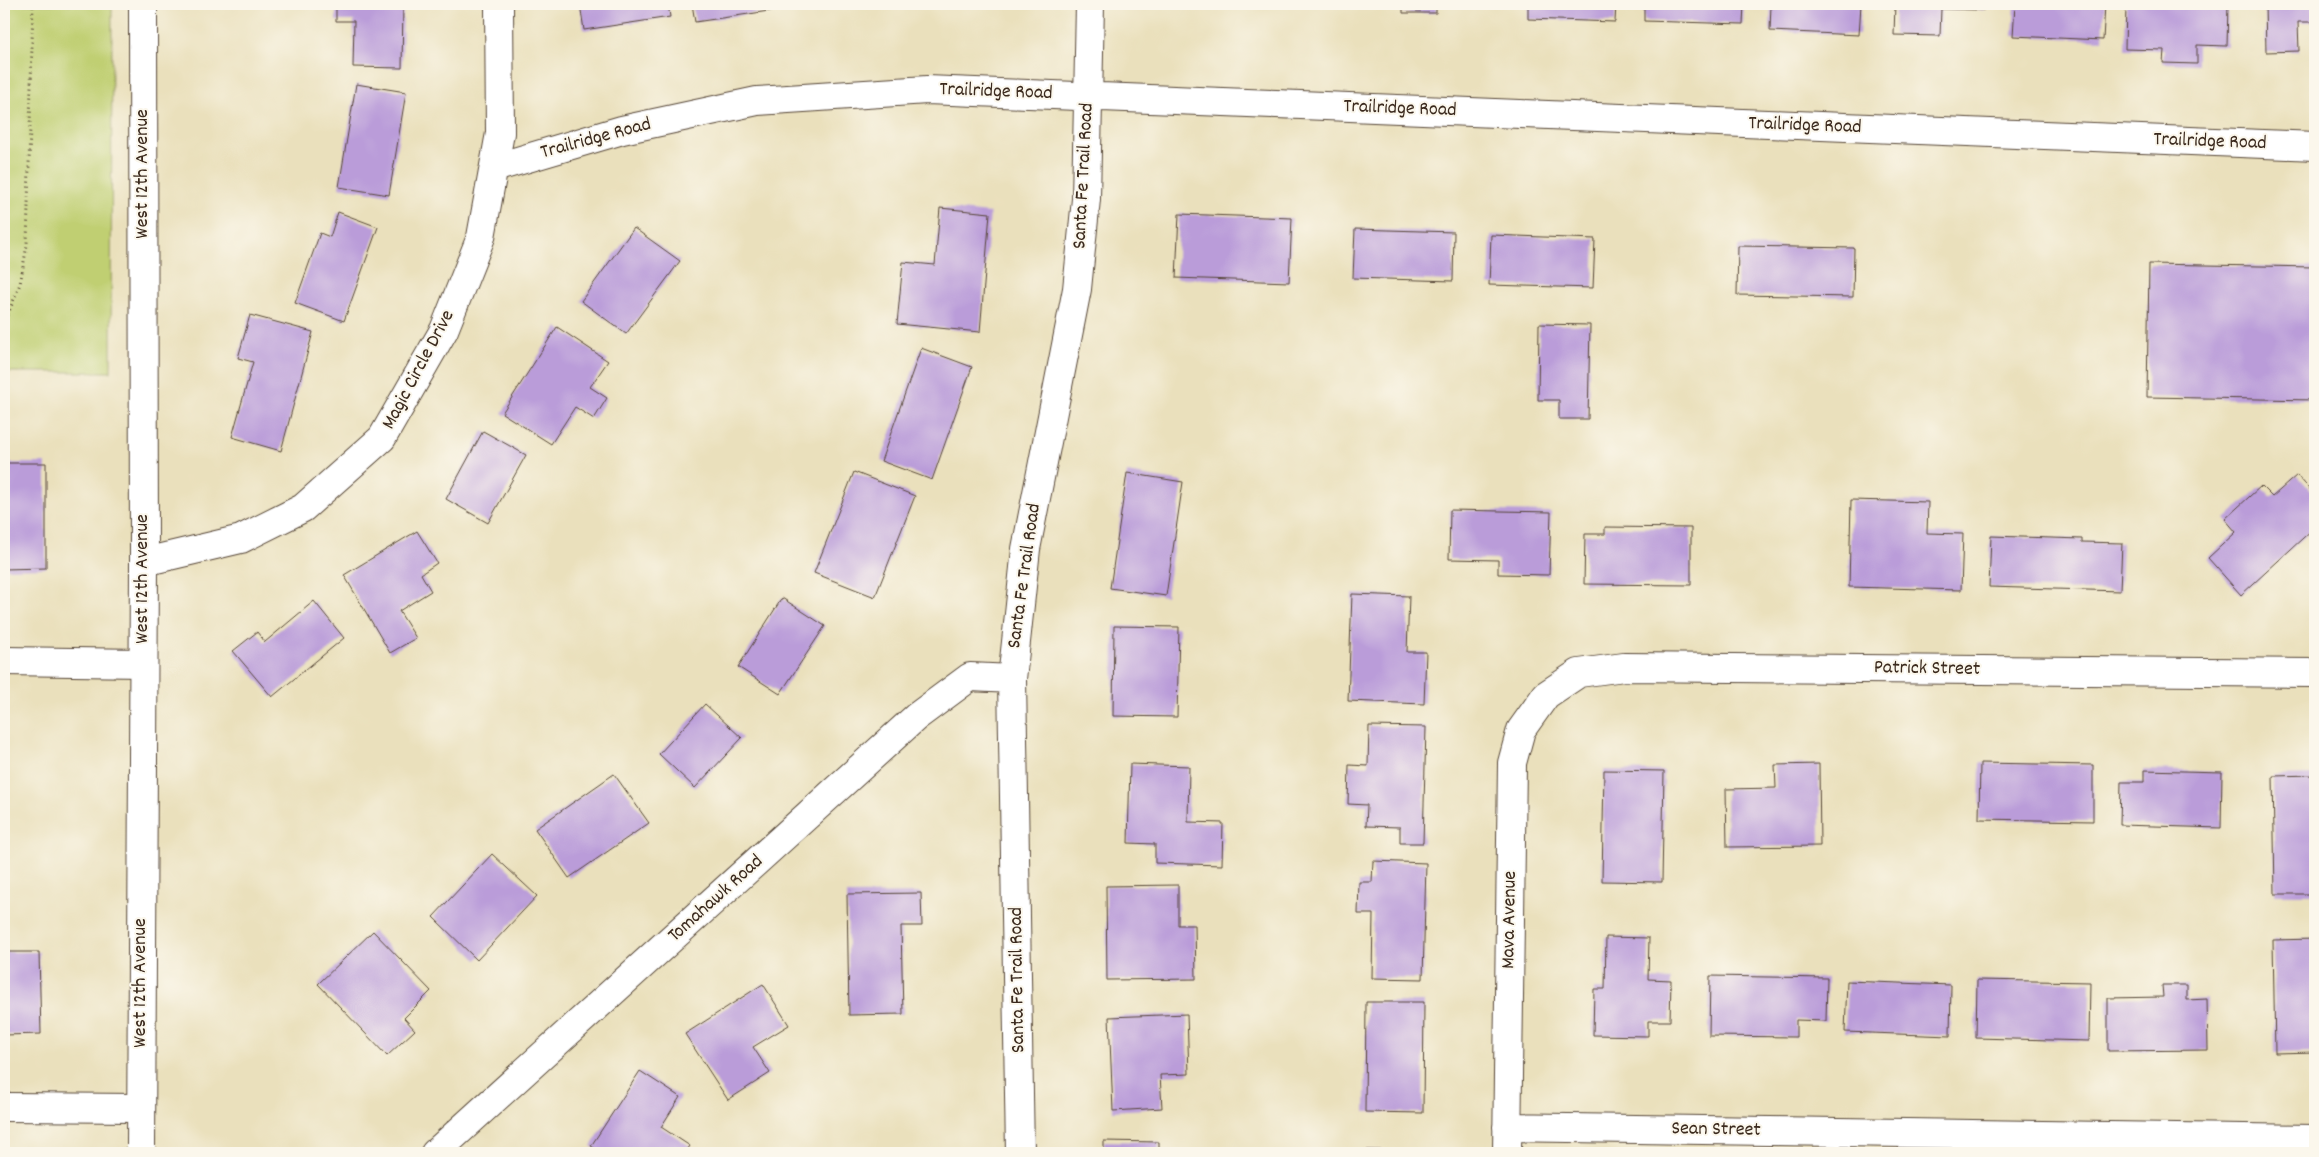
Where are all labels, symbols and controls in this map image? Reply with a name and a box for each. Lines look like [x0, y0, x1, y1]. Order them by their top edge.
street label: Trailridge Road [939, 76, 1053, 108]
street label: Trailridge Road [1343, 93, 1457, 125]
street label: Santa Fe Trail Road [1066, 102, 1102, 250]
street label: West 12th Avenue [129, 109, 157, 239]
street label: Trailridge Road [1748, 110, 1862, 142]
street label: Trailridge Road [538, 111, 654, 167]
street label: Trailridge Road [2153, 126, 2267, 158]
street label: Magic Circle Drive [376, 305, 462, 435]
street label: Santa Fe Trail Road [1001, 502, 1049, 650]
street label: West 12th Avenue [129, 514, 157, 644]
street label: Patrick Street [1874, 654, 1980, 684]
street label: Tomahawk Road [662, 849, 770, 949]
street label: Mava Avenue [1495, 871, 1525, 969]
street label: Santa Fe Trail Road [1003, 907, 1033, 1053]
street label: West 12th Avenue [127, 918, 155, 1048]
street label: Sean Street [1671, 1115, 1761, 1145]

